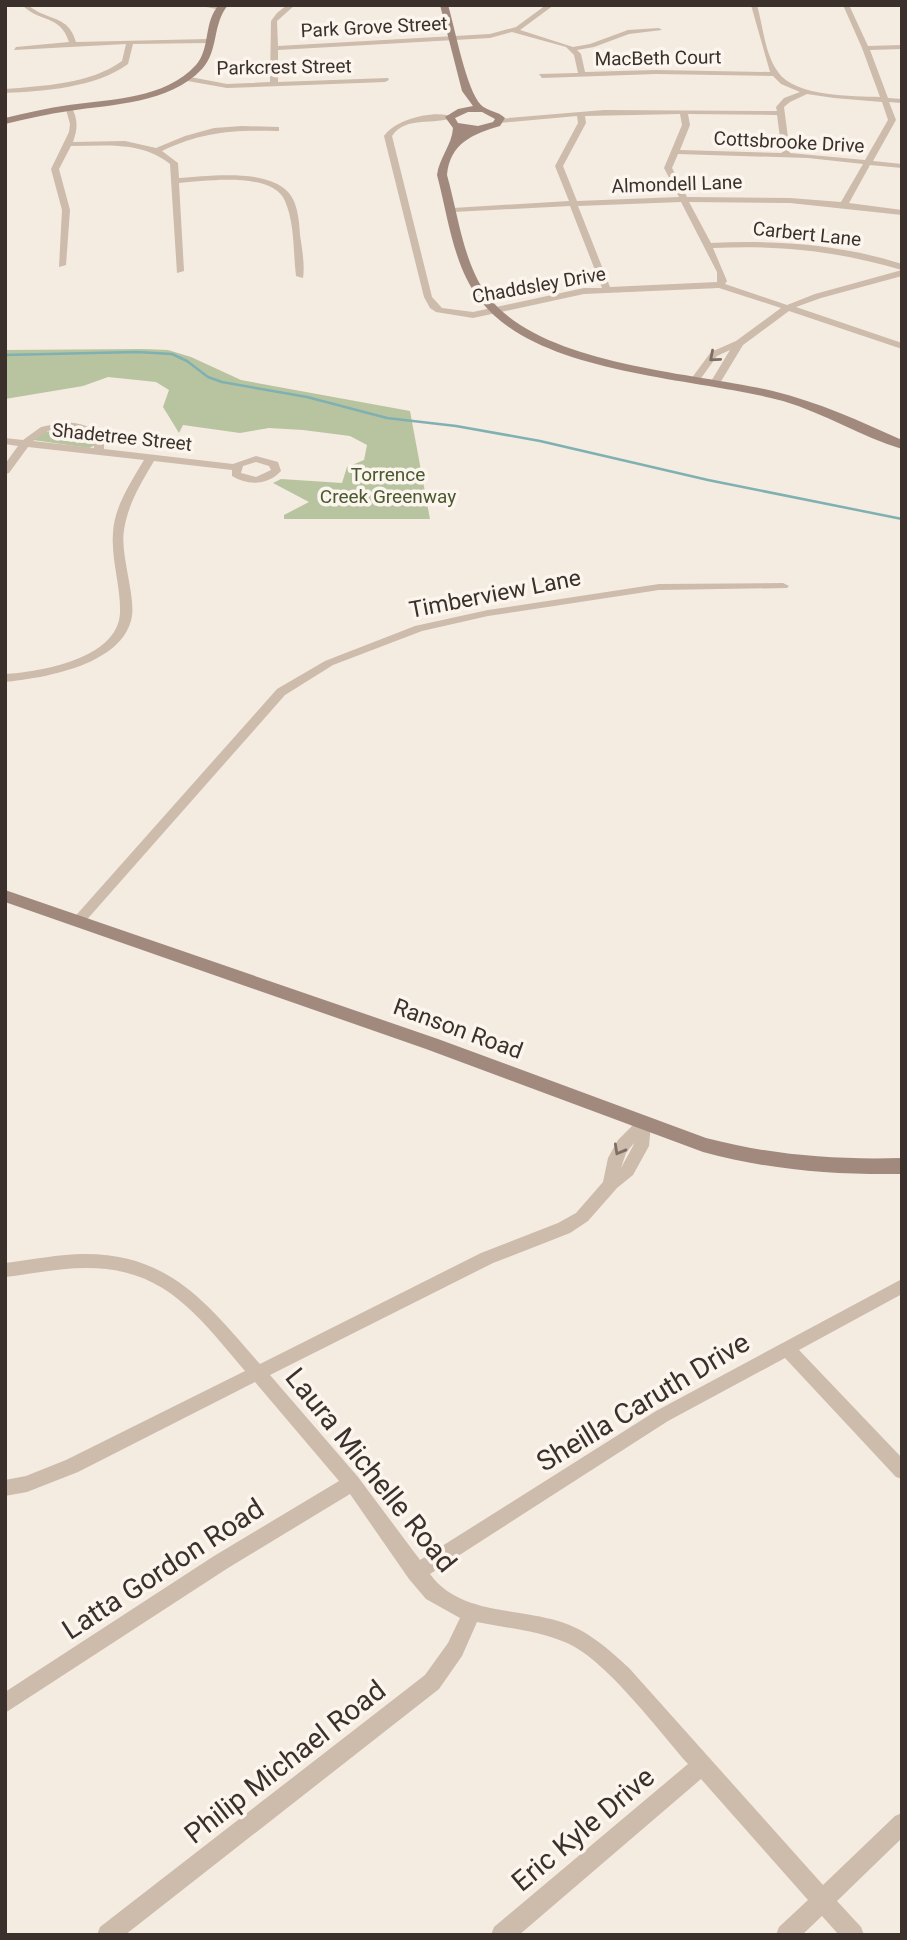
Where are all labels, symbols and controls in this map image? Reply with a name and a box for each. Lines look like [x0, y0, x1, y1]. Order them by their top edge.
street label: Park Grove Street [300, 12, 448, 42]
street label: MacBeth Court [594, 45, 722, 71]
street label: Parkcrest Street [216, 54, 352, 80]
street label: Cottsbrooke Drive [713, 127, 865, 157]
street label: Almondell Lane [611, 170, 743, 198]
street label: Carbert Lane [752, 217, 862, 251]
street label: Chaddsley Drive [470, 262, 608, 308]
one-way arrow [709, 349, 722, 361]
street label: Shadetree Street [51, 418, 193, 456]
park label: Torrence Creek Greenway [320, 463, 456, 508]
street label: Timberview Lane [407, 564, 583, 624]
street label: Ranson Road [390, 993, 526, 1065]
one-way arrow [614, 1143, 627, 1156]
street label: Sheilla Caruth Drive [531, 1325, 755, 1479]
street label: Laura Michelle Road [279, 1361, 463, 1579]
street label: Latta Gordon Road [56, 1492, 270, 1646]
street label: Philip Michael Road [178, 1673, 392, 1851]
street label: Eric Kyle Drive [505, 1760, 661, 1898]

